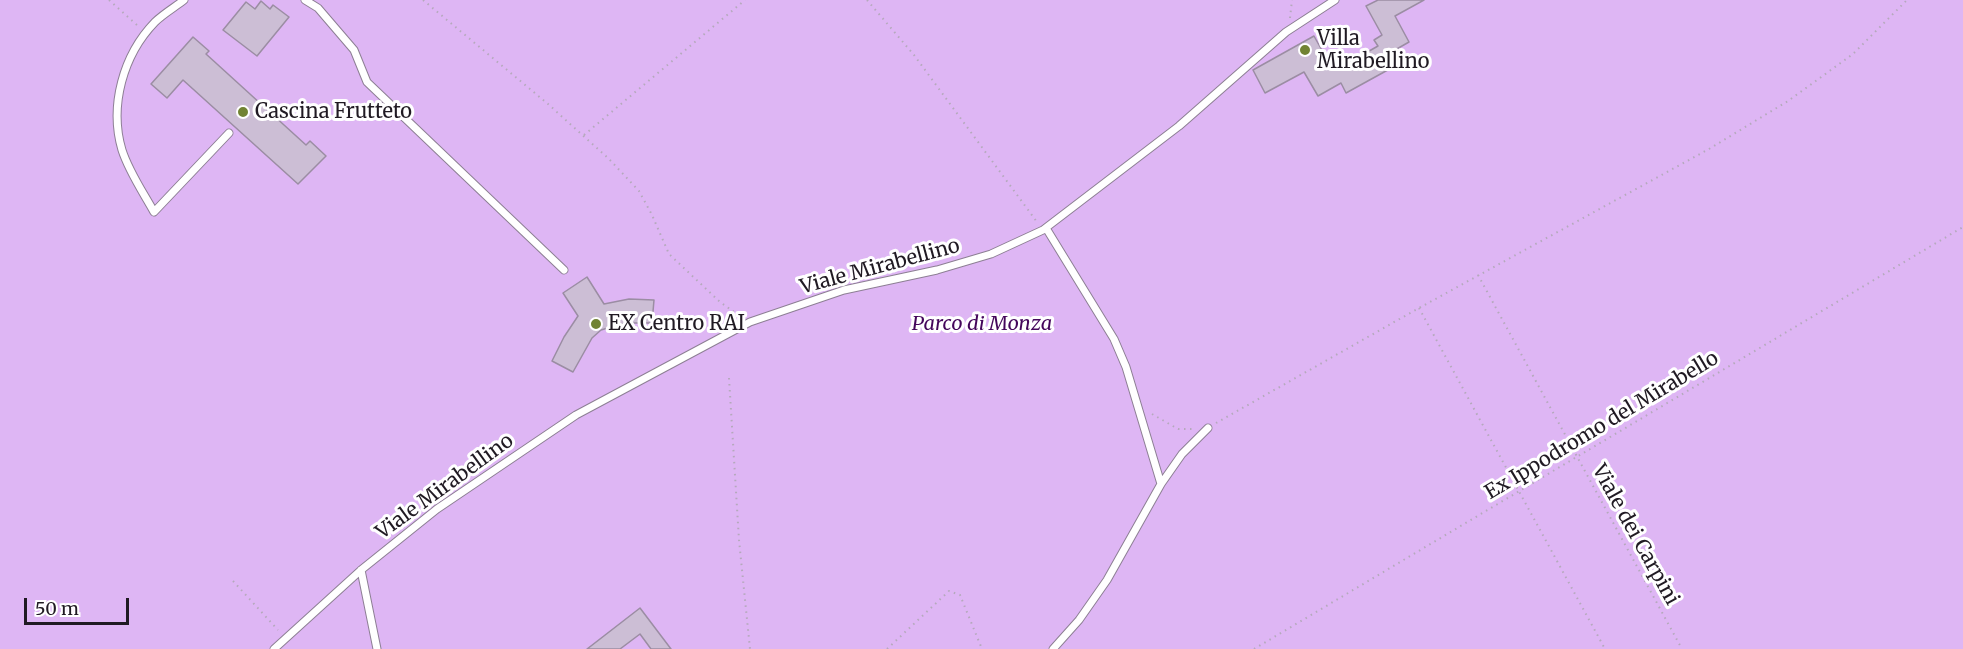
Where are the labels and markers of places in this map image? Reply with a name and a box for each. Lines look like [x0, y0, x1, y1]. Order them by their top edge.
place label: Villa Mirabellino [1317, 27, 1429, 74]
marker: Villa Mirabellino [1298, 43, 1312, 57]
place label: Cascina Frutteto [255, 100, 412, 124]
marker: Cascina Frutteto [236, 105, 250, 119]
place label: EX Centro RAI [608, 312, 745, 336]
marker: EX Centro RAI [589, 317, 603, 331]

